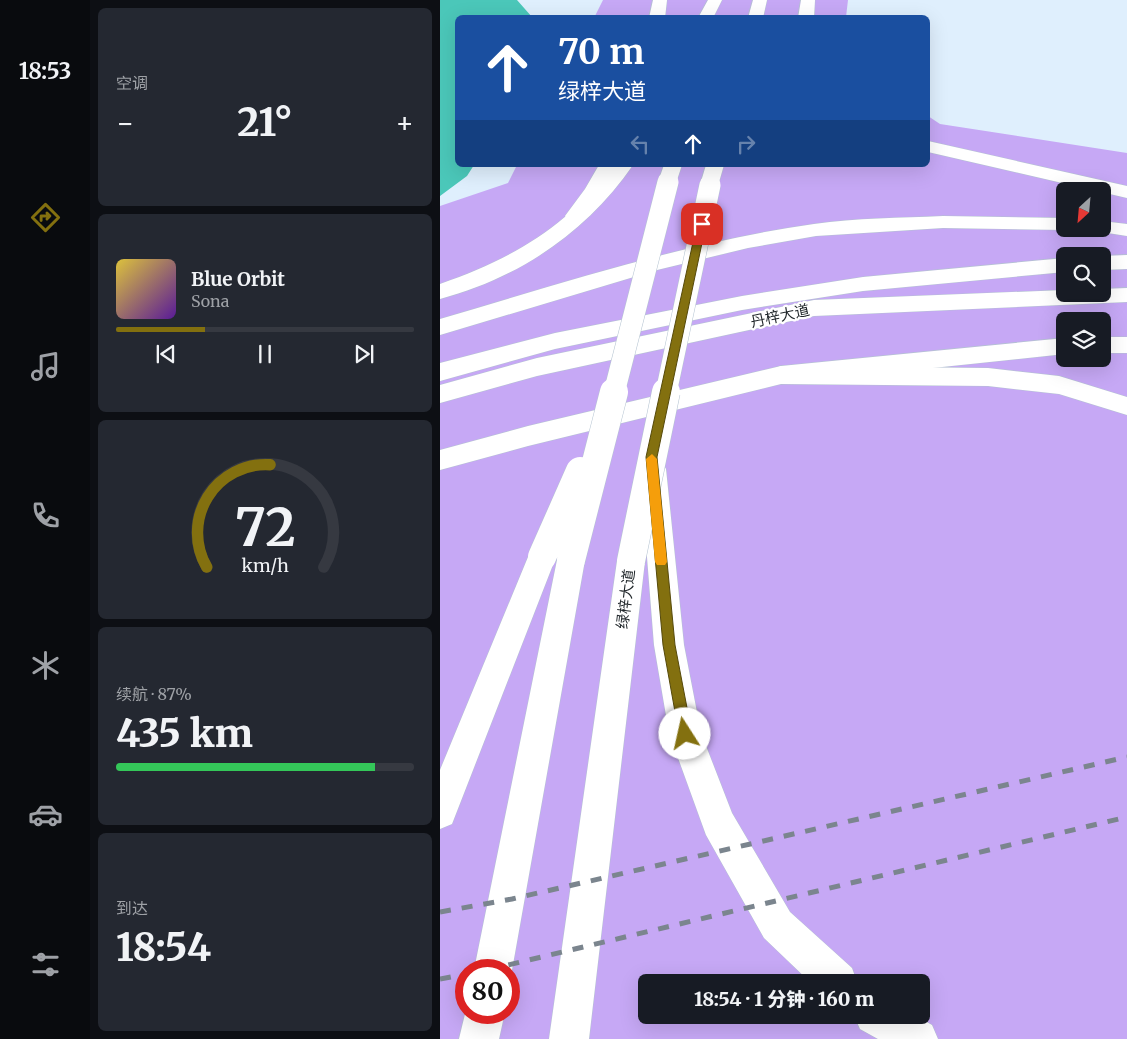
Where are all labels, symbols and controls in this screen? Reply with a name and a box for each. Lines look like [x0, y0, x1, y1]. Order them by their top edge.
text: 70 m [558, 30, 645, 74]
icon: ahead [475, 35, 540, 100]
text: 18:53 [19, 57, 71, 85]
text: 空调 [116, 73, 148, 93]
text: 绿梓大道 [558, 77, 646, 105]
text: 21° [237, 99, 293, 146]
text: − [116, 105, 135, 141]
text: + [395, 105, 414, 141]
icon: left [626, 130, 654, 158]
icon: ahead [679, 130, 707, 158]
icon: right [732, 130, 760, 158]
north arrow [1056, 182, 1111, 238]
map controls [1056, 182, 1111, 367]
icon: directions [28, 200, 63, 235]
pin [681, 203, 723, 245]
icon: arrive [688, 210, 716, 238]
button: search [1056, 247, 1111, 302]
text: Blue Orbit [191, 267, 285, 291]
text: Sona [191, 291, 229, 311]
street label: 丹梓大道 [749, 300, 811, 331]
button: layers [1056, 312, 1111, 367]
icon: previous [152, 340, 180, 368]
icon: pause [251, 340, 279, 368]
icon: next [350, 340, 378, 368]
icon: music [28, 349, 63, 384]
text: 72 [235, 495, 295, 560]
icon: phone [28, 498, 63, 533]
text: km/h [241, 554, 289, 577]
street label: 绿梓大道 [612, 568, 639, 630]
icon: climate [28, 648, 63, 683]
text: 续航 · 87% [116, 684, 192, 704]
position arrow [658, 707, 710, 759]
text: 435 km [116, 710, 253, 757]
icon: car [28, 797, 63, 832]
text: 到达 [116, 898, 148, 918]
text: 18:54 [116, 924, 211, 971]
icon: filters [28, 947, 63, 982]
speed limit sign: 80 [455, 959, 520, 1024]
text: 18:54 · 1 分钟 · 160 m [694, 987, 874, 1011]

